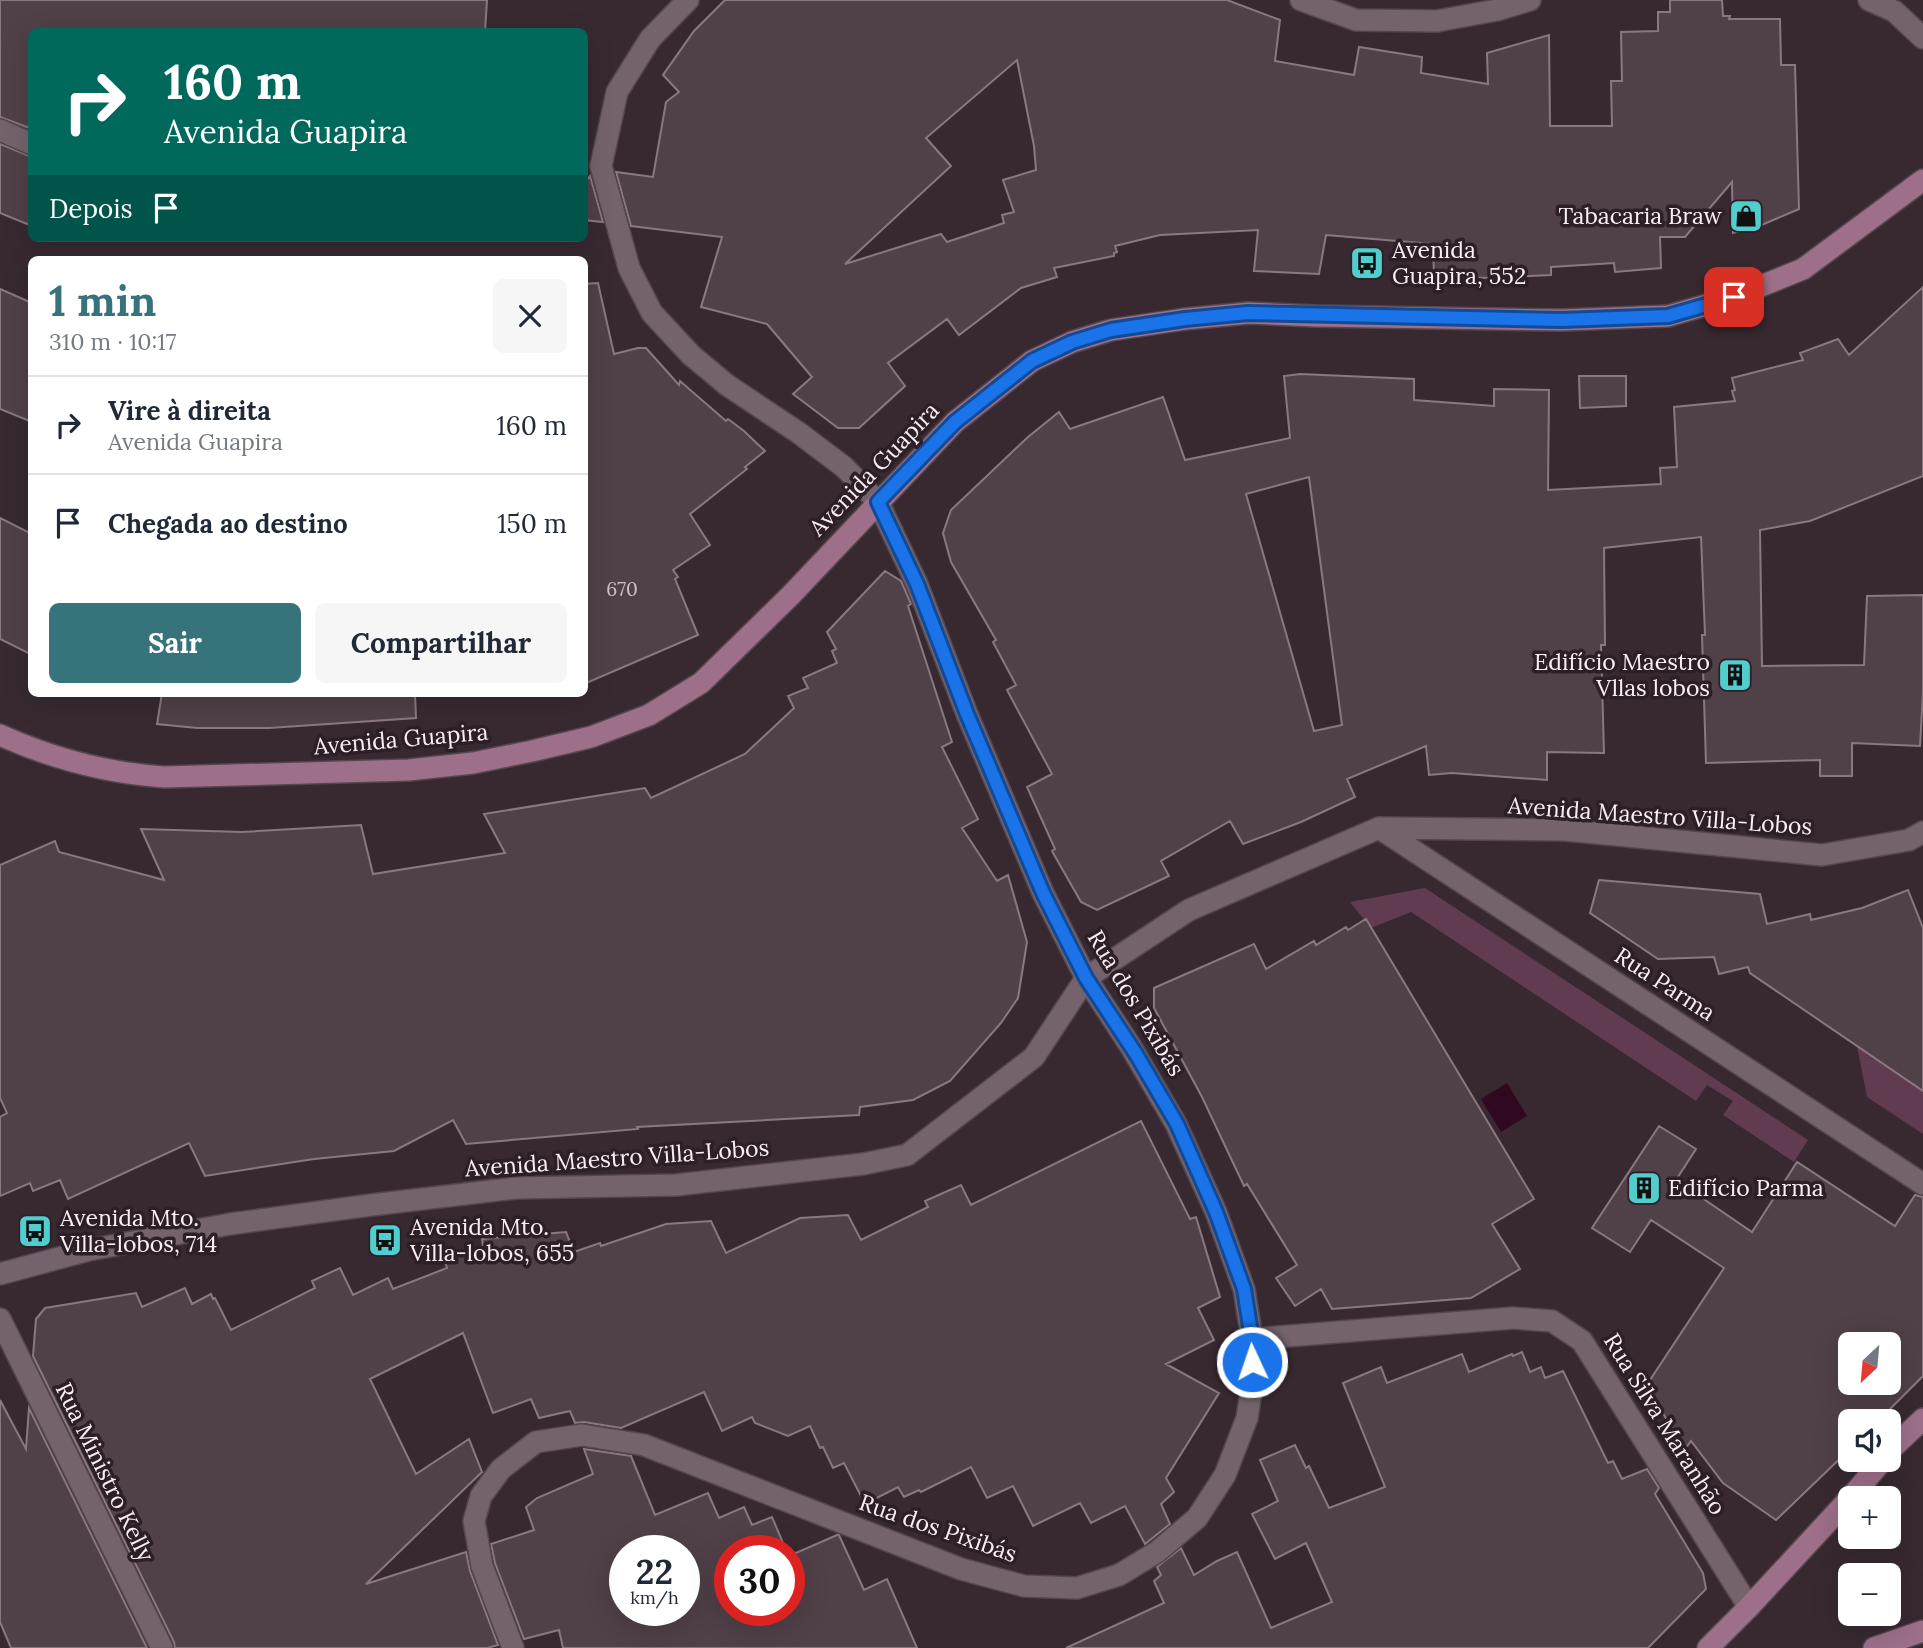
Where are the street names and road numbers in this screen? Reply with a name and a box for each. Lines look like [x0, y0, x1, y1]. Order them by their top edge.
street label: Avenida Guapira [802, 396, 945, 542]
street label: Avenida Guapira [312, 716, 489, 761]
street label: Avenida Maestro Villa-Lobos [1506, 790, 1813, 841]
street label: Rua dos Pixibás [1082, 925, 1191, 1081]
street label: Rua Parma [1610, 940, 1721, 1027]
street label: Avenida Maestro Villa-Lobos [463, 1132, 770, 1183]
street label: Rua Silva Maranhão [1598, 1328, 1733, 1520]
street label: Rua Ministro Kelly [50, 1378, 162, 1567]
street label: Rua dos Pixibás [855, 1487, 1021, 1568]

